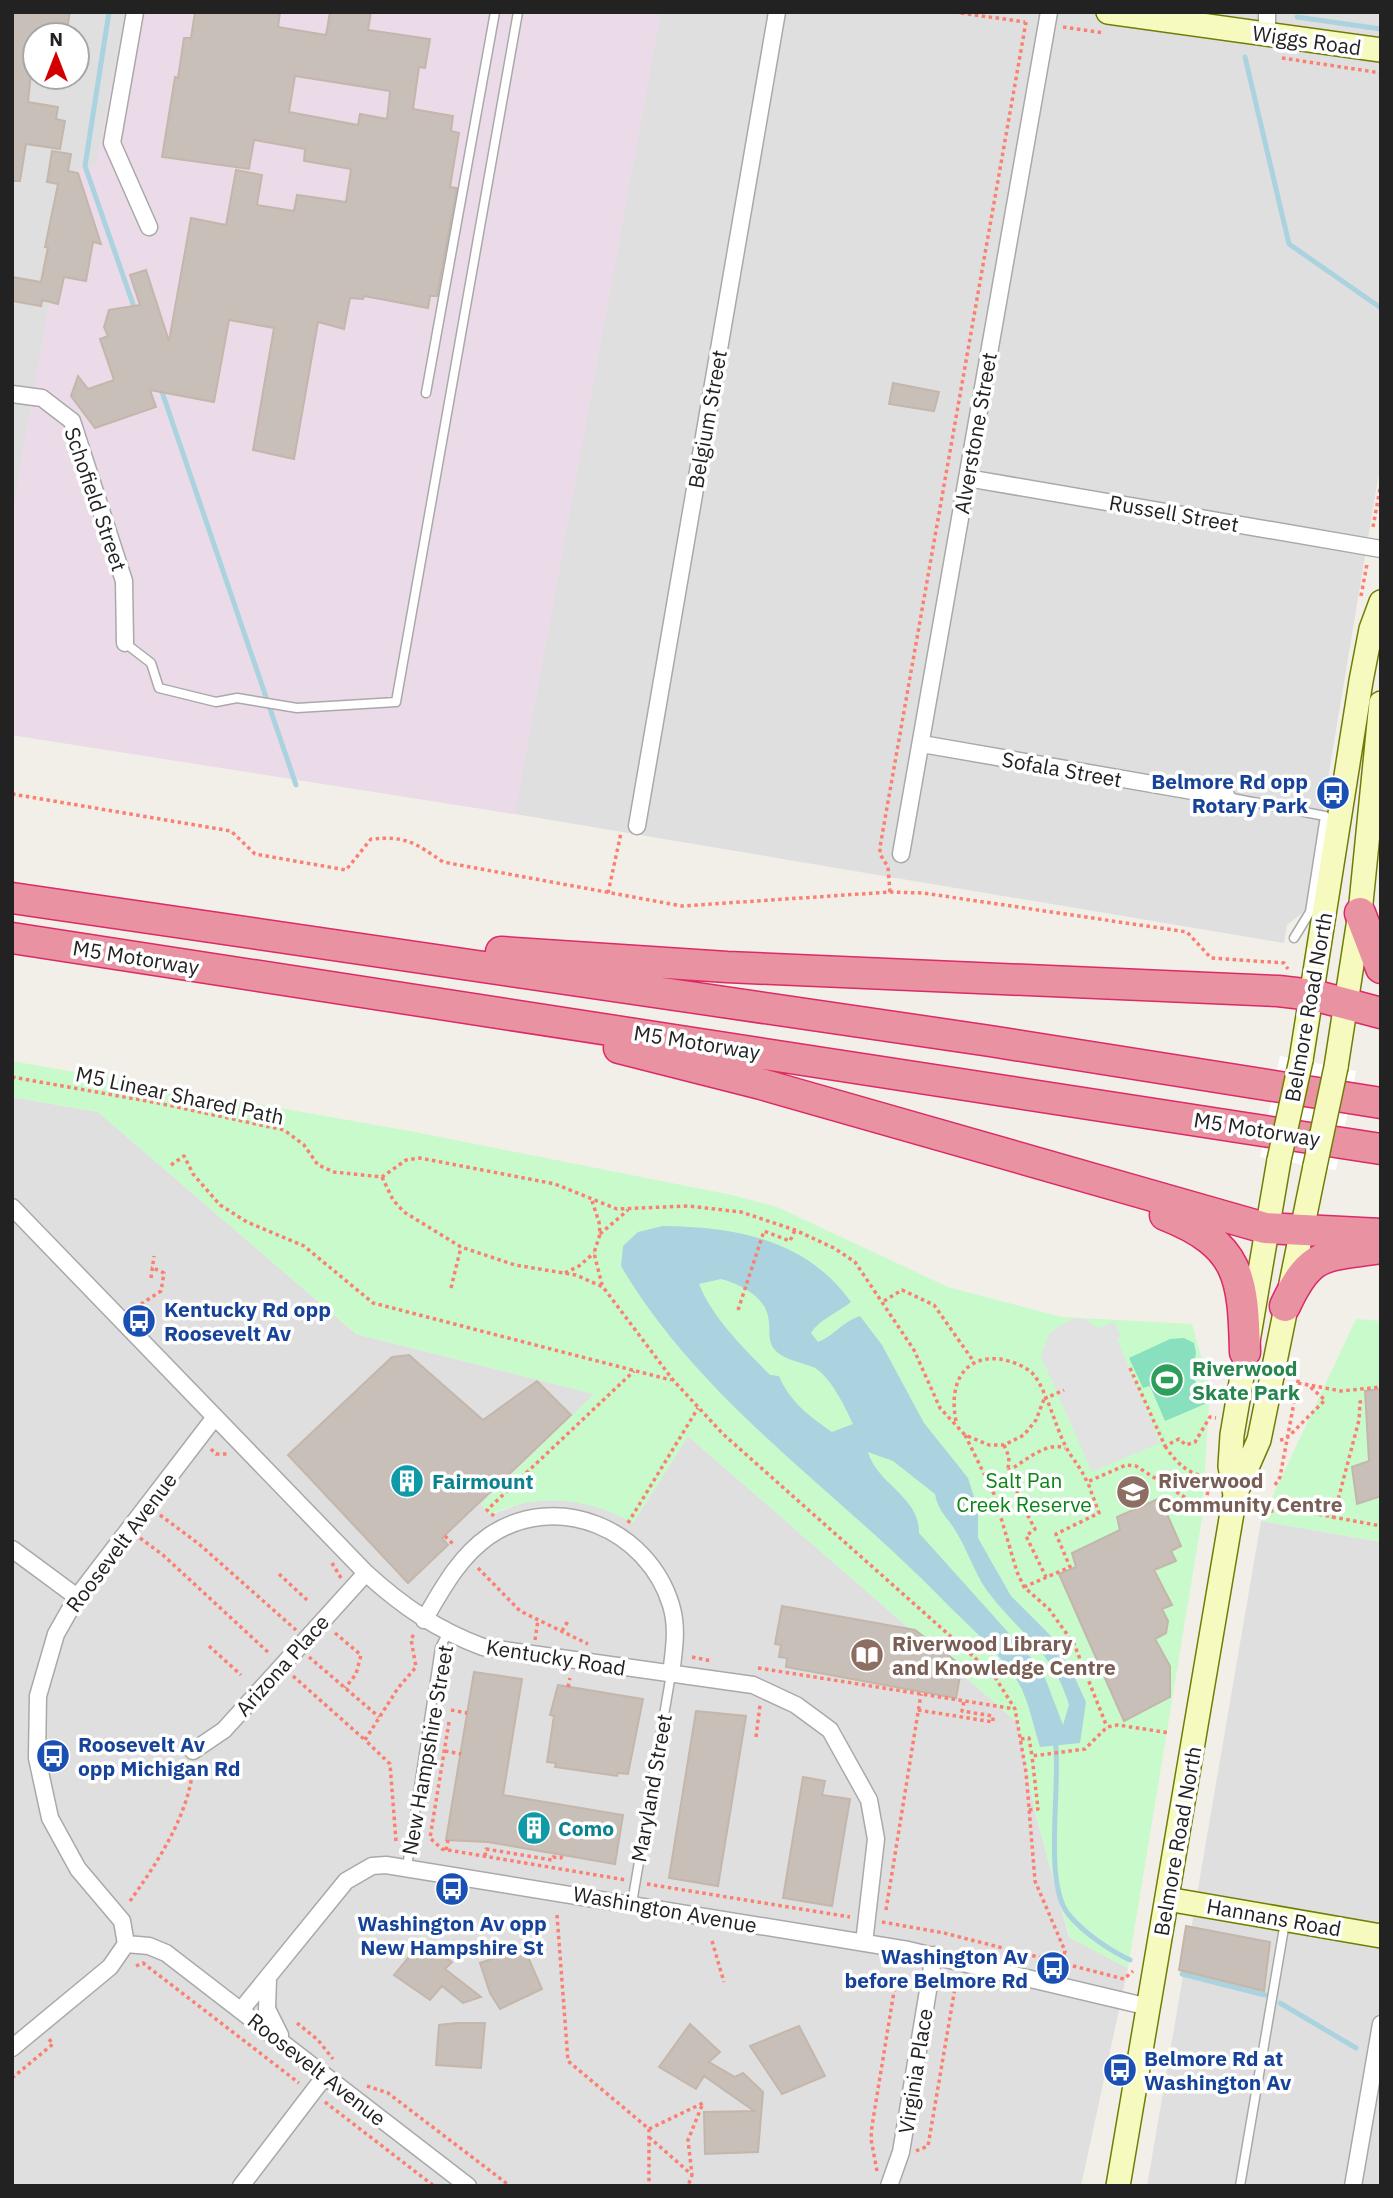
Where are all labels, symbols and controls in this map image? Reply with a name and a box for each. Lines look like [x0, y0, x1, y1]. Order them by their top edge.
street label: Wiggs Road [1251, 19, 1363, 61]
north arrow [21, 21, 91, 91]
text: N [49, 27, 63, 51]
street label: Belgium Street [681, 348, 733, 490]
street label: Alverstone Street [947, 350, 1003, 516]
street label: Schofield Street [58, 423, 134, 575]
street label: Russell Street [1107, 488, 1241, 538]
street label: Sofala Street [1000, 745, 1124, 793]
place label: Belmore Rd opp Rotary Park [1151, 767, 1309, 819]
bus stop icon: Belmore Rd opp Rotary Park [1314, 774, 1352, 812]
street label: Belmore Road North [1278, 910, 1338, 1104]
street label: M5 Motorway [71, 933, 202, 981]
street label: M5 Motorway [632, 1018, 763, 1066]
street label: M5 Linear Shared Path [73, 1059, 287, 1131]
street label: M5 Motorway [1192, 1105, 1323, 1153]
place label: Kentucky Rd opp Roosevelt Av [164, 1295, 331, 1347]
bus stop icon: Kentucky Rd opp Roosevelt Av [120, 1302, 158, 1340]
place label: Riverwood Skate Park [1192, 1354, 1301, 1406]
sports icon: Riverwood Skate Park [1148, 1361, 1186, 1399]
building icon: Fairmount [388, 1462, 426, 1500]
street label: Roosevelt Avenue [59, 1466, 183, 1618]
park label: Salt Pan Creek Reserve [956, 1466, 1092, 1518]
place label: Riverwood Community Centre [1158, 1466, 1343, 1518]
place label: Fairmount [432, 1467, 534, 1495]
school or university icon: Riverwood Community Centre [1114, 1473, 1152, 1511]
street label: Arizona Place [229, 1608, 335, 1722]
place label: Riverwood Library and Knowledge Centre [892, 1629, 1116, 1681]
street label: Kentucky Road [484, 1632, 628, 1682]
library icon: Riverwood Library and Knowledge Centre [848, 1636, 886, 1674]
street label: New Hampshire Street [395, 1643, 459, 1857]
street label: Maryland Street [624, 1712, 678, 1864]
place label: Roosevelt Av opp Michigan Rd [78, 1730, 241, 1782]
bus stop icon: Roosevelt Av opp Michigan Rd [34, 1737, 72, 1775]
street label: Belmore Road North [1147, 1744, 1207, 1938]
building icon: Como [515, 1809, 553, 1847]
place label: Como [558, 1814, 614, 1842]
bus stop icon: Washington Av opp New Hampshire St [433, 1870, 471, 1908]
street label: Washington Avenue [571, 1879, 759, 1939]
street label: Hannans Road [1204, 1891, 1344, 1943]
place label: Washington Av opp New Hampshire St [357, 1909, 547, 1961]
place label: Washington Av before Belmore Rd [844, 1942, 1029, 1994]
bus stop icon: Washington Av before Belmore Rd [1034, 1949, 1072, 1987]
street label: Roosevelt Avenue [242, 2006, 392, 2132]
street label: Virginia Place [891, 2006, 939, 2136]
place label: Belmore Rd at Washington Av [1144, 2044, 1292, 2096]
bus stop icon: Belmore Rd at Washington Av [1101, 2051, 1139, 2089]

